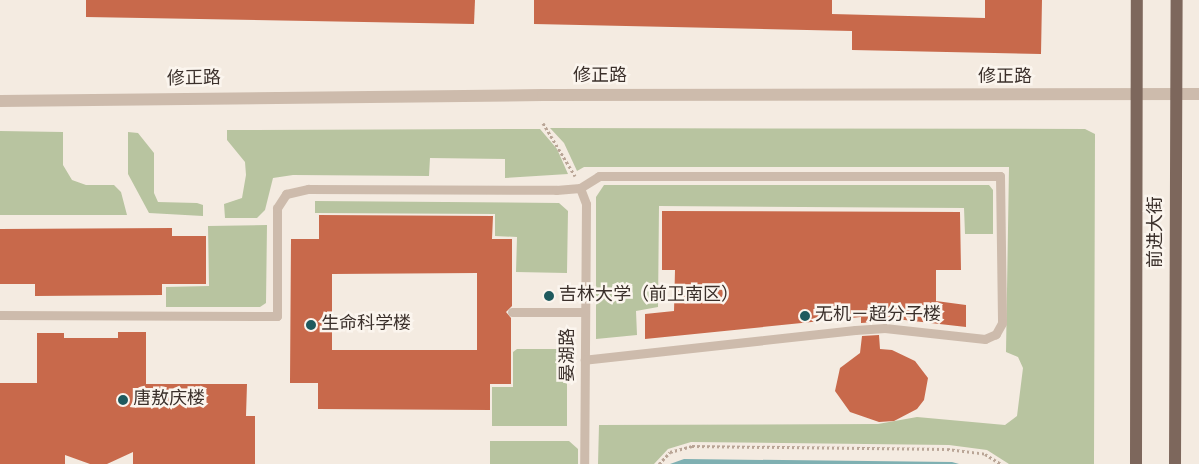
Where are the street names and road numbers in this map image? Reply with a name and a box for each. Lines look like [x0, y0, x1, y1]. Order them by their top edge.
street label: 修正路 [573, 66, 627, 88]
street label: 修正路 [978, 67, 1032, 89]
street label: 修正路 [167, 69, 221, 91]
street label: 前进大街 [1146, 196, 1168, 268]
street label: 晏湖路 [558, 328, 580, 382]

